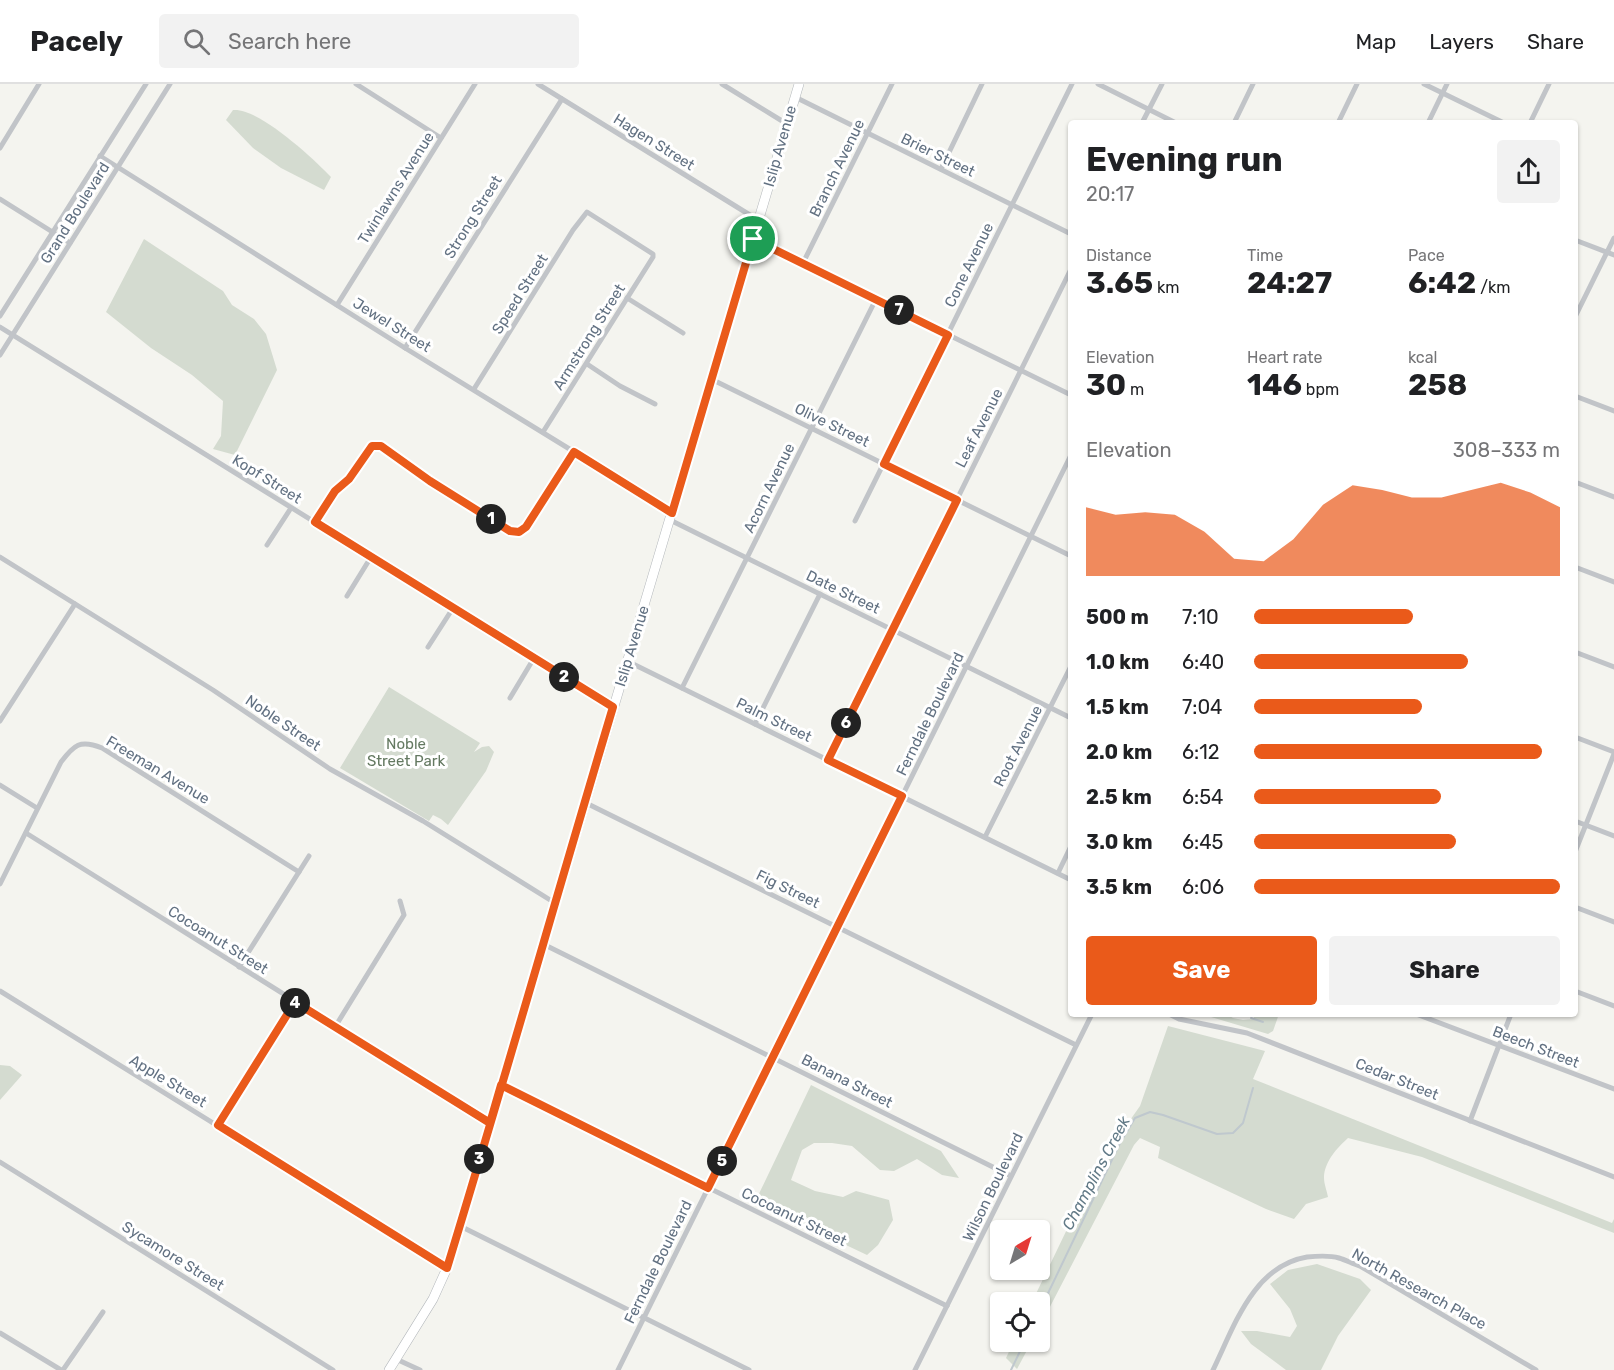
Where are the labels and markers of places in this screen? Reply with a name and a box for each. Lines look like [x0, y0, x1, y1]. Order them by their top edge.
pin [727, 213, 778, 264]
pin: 7 [884, 295, 914, 325]
pin: 1 [476, 504, 506, 534]
pin: 2 [549, 662, 579, 692]
pin: 6 [831, 708, 861, 738]
pin: 4 [280, 988, 310, 1018]
pin: 3 [464, 1144, 494, 1174]
pin: 5 [707, 1146, 737, 1176]

